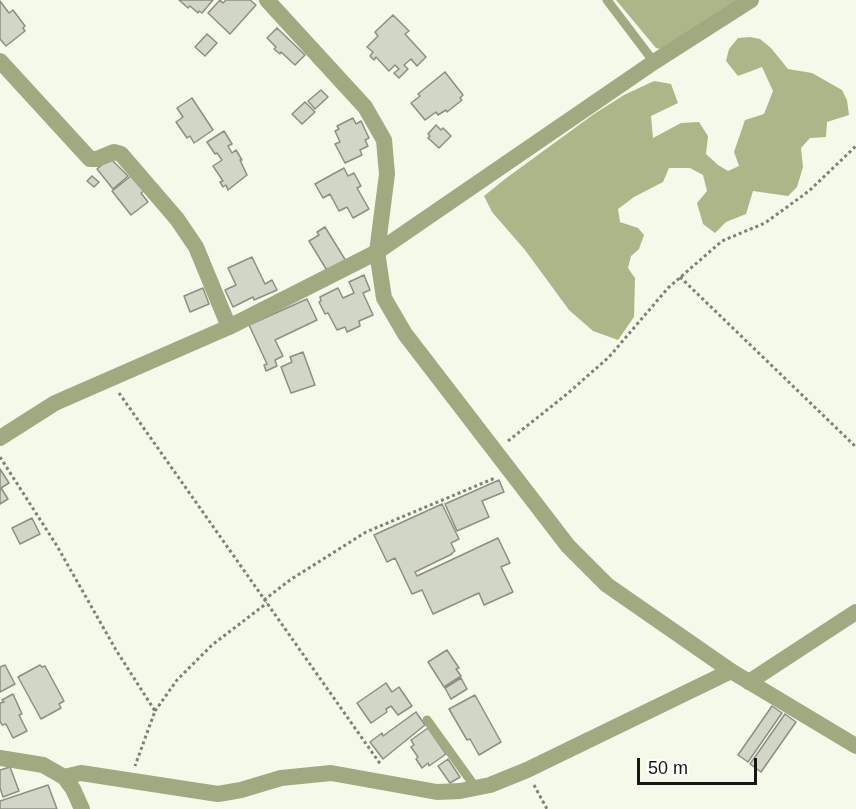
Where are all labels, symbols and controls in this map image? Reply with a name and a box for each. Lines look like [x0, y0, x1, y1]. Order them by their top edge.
scale bar [640, 746, 760, 784]
text: 50 m [648, 758, 688, 778]

